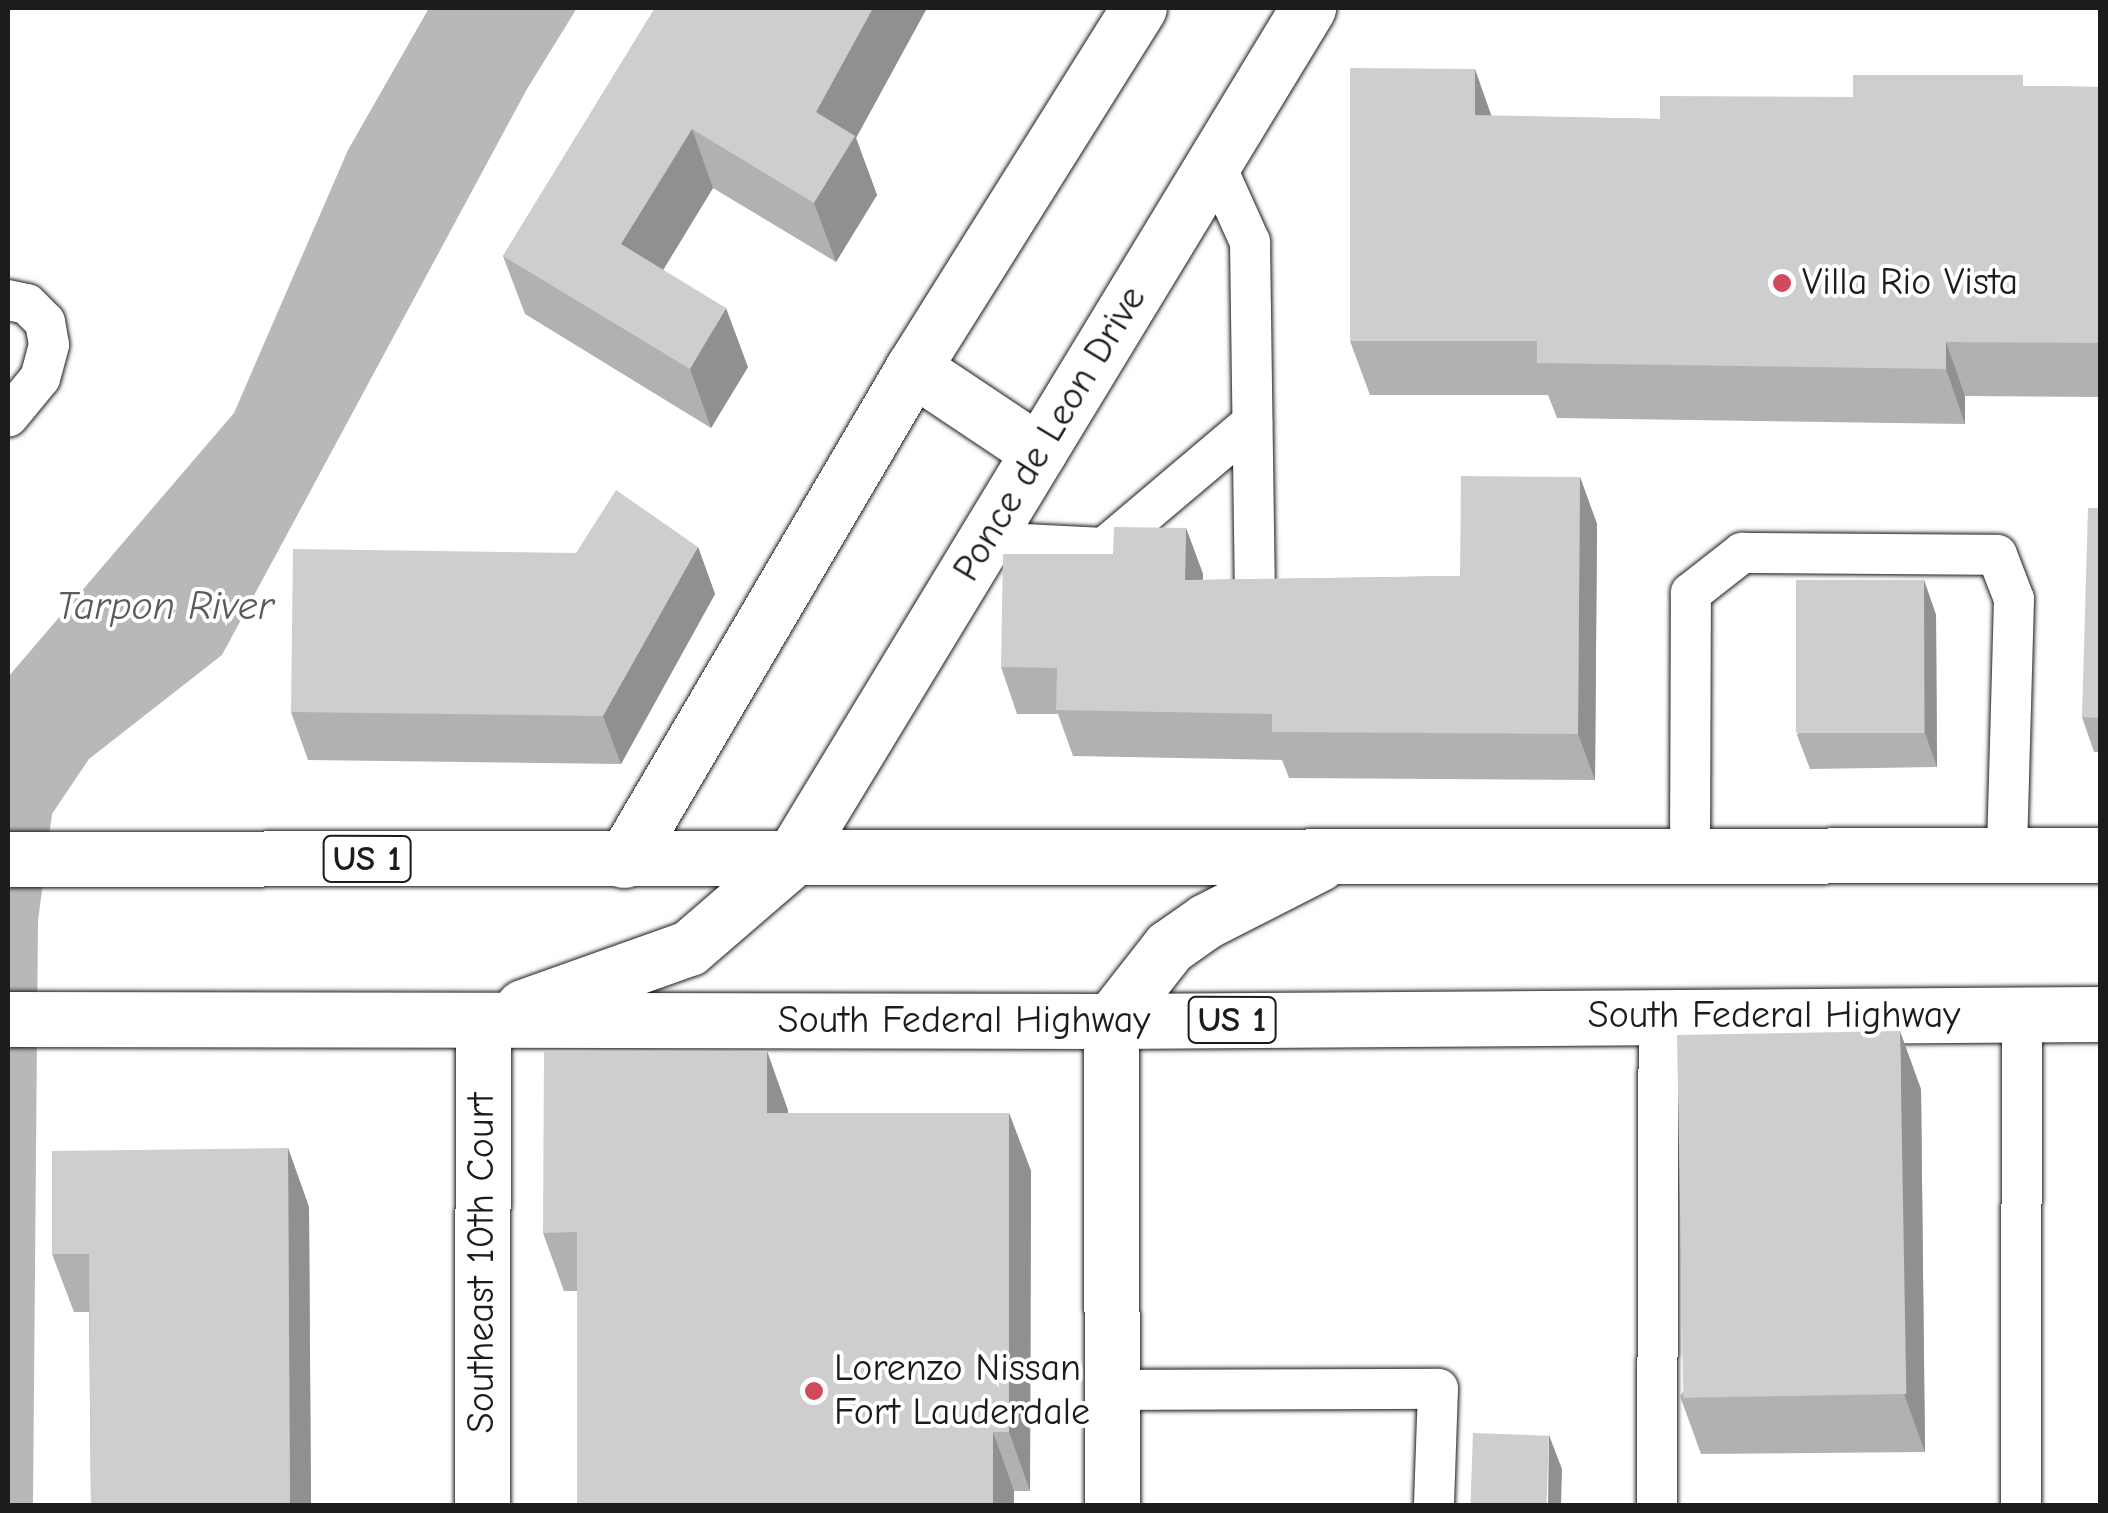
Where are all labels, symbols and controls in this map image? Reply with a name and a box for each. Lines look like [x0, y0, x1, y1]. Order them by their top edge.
place label: Villa Rio Vista [1802, 260, 2018, 306]
marker: Villa Rio Vista [1771, 272, 1793, 294]
street label: Ponce de Leon Drive [944, 278, 1156, 590]
water label: Tarpon River [56, 582, 274, 630]
road number: US 1 [322, 829, 412, 889]
road number: US 1 [1187, 990, 1277, 1050]
street label: South Federal Highway [1588, 993, 1960, 1039]
street label: South Federal Highway [778, 998, 1150, 1044]
street label: Southeast 10th Court [459, 1093, 505, 1433]
place label: Lorenzo Nissan Fort Lauderdale [834, 1346, 1090, 1436]
marker: Lorenzo Nissan Fort Lauderdale [803, 1380, 825, 1402]

